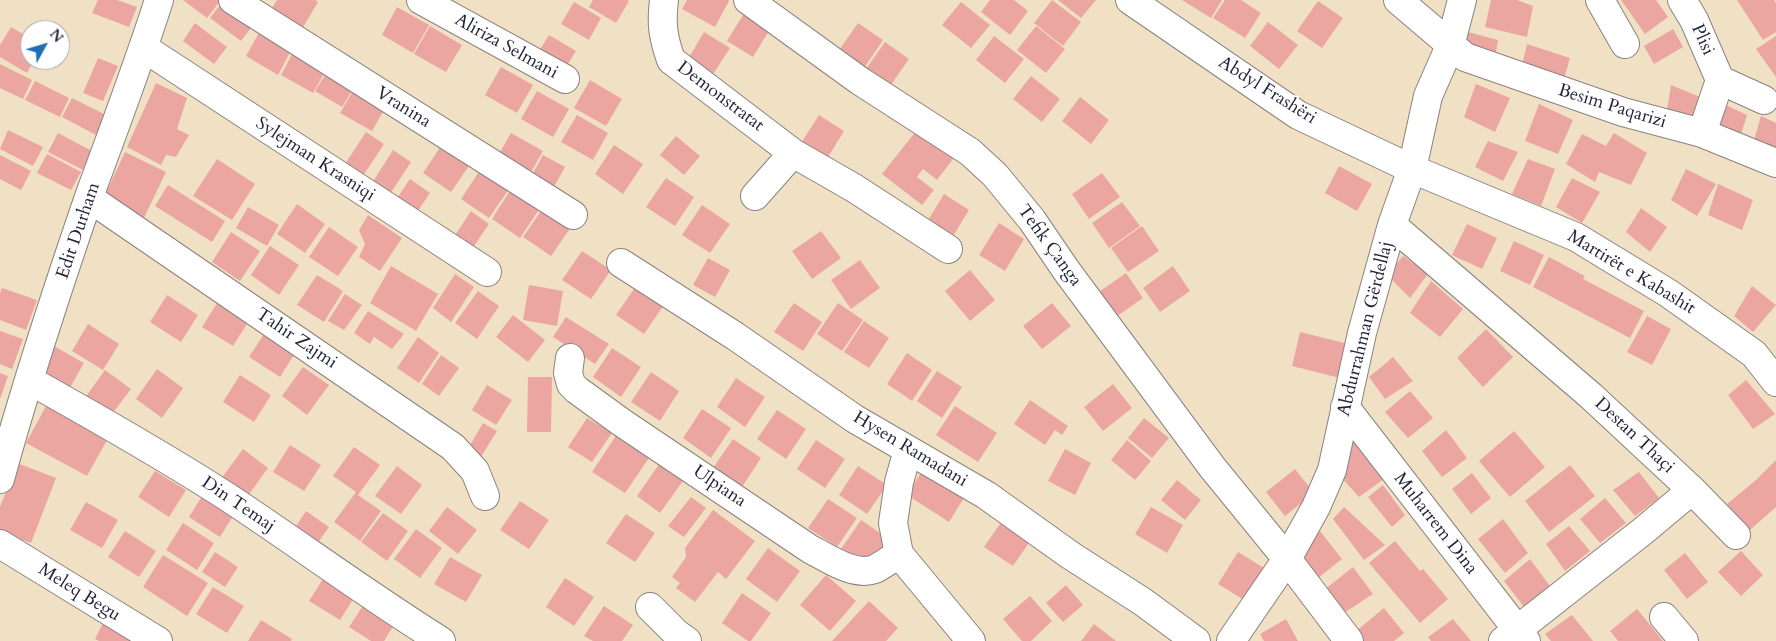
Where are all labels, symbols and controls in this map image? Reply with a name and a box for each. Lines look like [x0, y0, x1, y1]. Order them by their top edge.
street label: Aliriza Selmani [451, 10, 561, 84]
north arrow [20, 20, 70, 70]
street label: Plisi [1686, 21, 1718, 59]
text: N [45, 25, 67, 47]
street label: Abdyl Frashëri [1214, 52, 1320, 130]
street label: Demonstratat [672, 57, 768, 137]
street label: Besim Paqarizi [1555, 80, 1669, 134]
street label: Vranina [371, 83, 435, 133]
street label: Sylejman Krasniqi [251, 113, 379, 207]
street label: Edit Durham [52, 180, 106, 282]
street label: Tefik Çanga [1012, 201, 1086, 291]
street label: Martirët e Kabashit [1563, 226, 1699, 320]
street label: Abdurrahman Gërdellaj [1334, 239, 1398, 419]
street label: Tahir Zajmi [251, 304, 341, 374]
street label: Destan Thaçi [1590, 393, 1678, 479]
street label: Hysen Ramadani [849, 407, 971, 493]
street label: Ulpiana [688, 461, 750, 513]
street label: Muharrem Dina [1388, 469, 1482, 579]
street label: Din Temaj [197, 473, 279, 537]
street label: Meleq Begu [34, 559, 124, 627]

